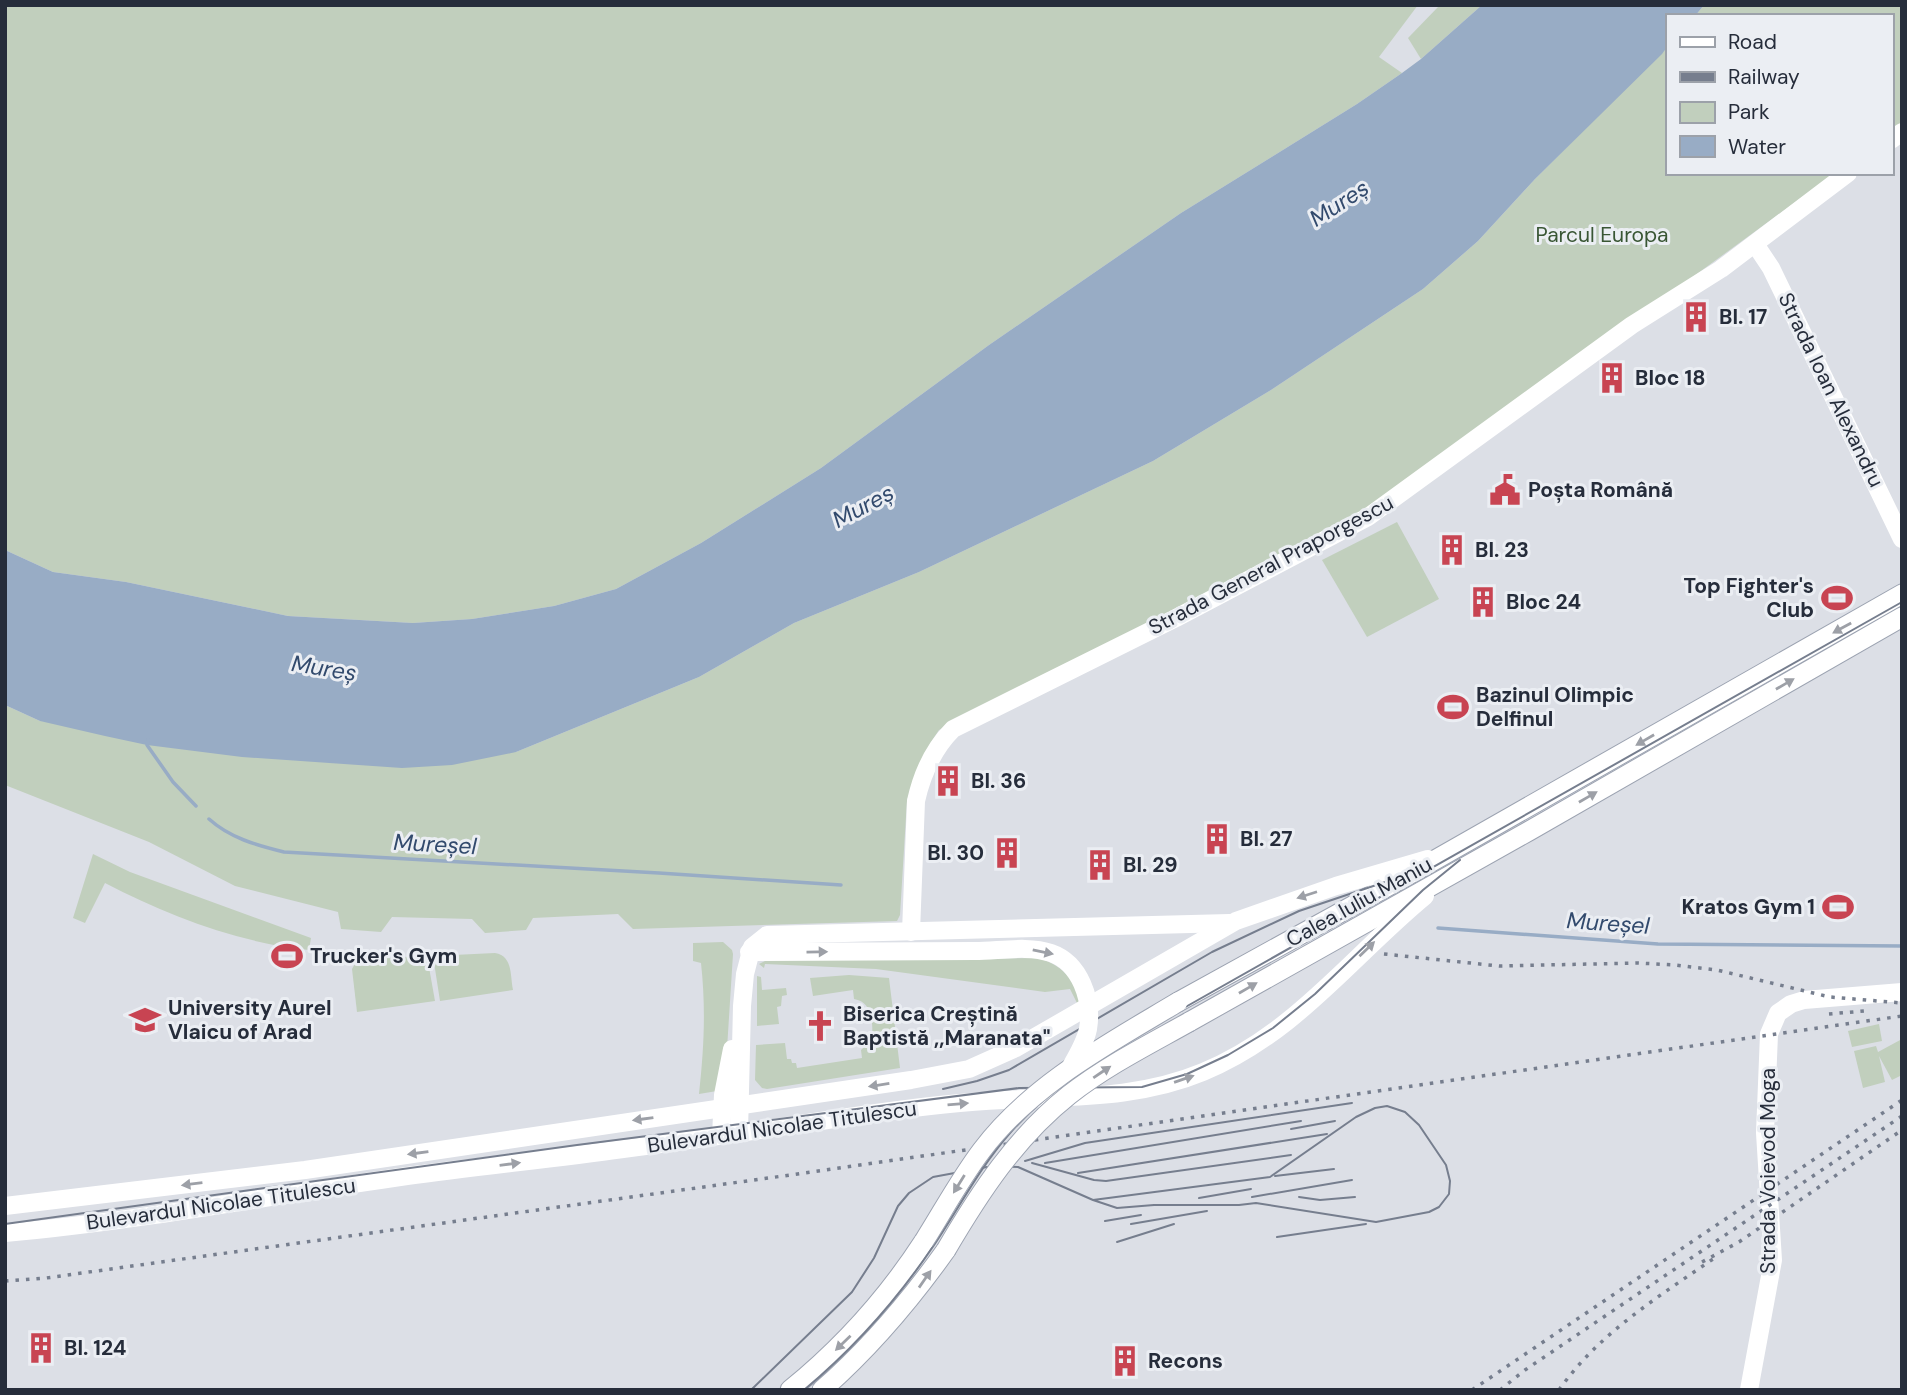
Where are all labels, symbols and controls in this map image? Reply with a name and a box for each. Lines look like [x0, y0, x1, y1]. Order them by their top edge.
legend [1666, 14, 1893, 175]
text: Road [1728, 28, 1777, 56]
text: Railway [1728, 63, 1800, 91]
text: Park [1728, 98, 1770, 126]
text: Water [1728, 133, 1786, 161]
water label: Mureș [1303, 173, 1375, 233]
park label: Parcul Europa [1535, 221, 1669, 249]
street label: Strada Ioan Alexandru [1772, 288, 1890, 492]
building icon: Bl. 17 [1679, 300, 1713, 334]
place label: Bl. 17 [1719, 303, 1767, 331]
building icon: Bloc 18 [1595, 361, 1629, 395]
place label: Bloc 18 [1635, 364, 1705, 392]
public building icon: Poșta Română [1488, 473, 1522, 507]
place label: Poșta Română [1528, 476, 1673, 504]
water label: Mureș [827, 477, 899, 535]
street label: Strada General Praporgescu [1144, 488, 1398, 642]
building icon: Bl. 23 [1435, 533, 1469, 567]
place label: Bl. 23 [1475, 536, 1529, 564]
place label: Top Fighter's Club [1684, 572, 1814, 624]
sports icon: Top Fighter's Club [1820, 581, 1854, 615]
building icon: Bloc 24 [1466, 585, 1500, 619]
place label: Bloc 24 [1506, 588, 1581, 616]
one-way arrow [1833, 622, 1852, 634]
water label: Mureș [289, 648, 359, 688]
one-way arrow [1776, 678, 1795, 690]
place label: Bazinul Olimpic Delfinul [1476, 681, 1634, 733]
sports icon: Bazinul Olimpic Delfinul [1436, 690, 1470, 724]
one-way arrow [1635, 734, 1654, 746]
building icon: Bl. 36 [931, 764, 965, 798]
place label: Bl. 36 [971, 767, 1026, 795]
one-way arrow [1578, 791, 1597, 803]
building icon: Bl. 27 [1200, 822, 1234, 856]
place label: Bl. 27 [1240, 825, 1292, 853]
water label: Mureșel [393, 827, 478, 861]
building icon: Bl. 30 [990, 836, 1024, 870]
place label: Bl. 30 [927, 839, 984, 867]
building icon: Bl. 29 [1083, 848, 1117, 882]
street label: Calea Iuliu Maniu [1281, 850, 1437, 954]
place label: Bl. 29 [1123, 851, 1178, 879]
sports icon: Kratos Gym 1 [1821, 890, 1855, 924]
one-way arrow [1296, 891, 1317, 901]
place label: Kratos Gym 1 [1681, 893, 1815, 921]
water label: Mureșel [1565, 905, 1651, 941]
sports icon: Trucker's Gym [270, 939, 304, 973]
one-way arrow [1359, 940, 1376, 957]
place label: Trucker's Gym [310, 942, 457, 970]
one-way arrow [807, 946, 829, 958]
one-way arrow [1032, 947, 1054, 958]
one-way arrow [1238, 982, 1257, 994]
place label: University Aurel Vlaicu of Arad [168, 994, 332, 1046]
place label: Biserica Creștină Baptistă ,,Maranata" [843, 1000, 1050, 1052]
school or university icon: University Aurel Vlaicu of Arad [128, 1003, 162, 1037]
church icon: Biserica Creștină Baptistă ,,Maranata" [803, 1009, 837, 1043]
one-way arrow [1093, 1065, 1111, 1079]
street label: Strada Voievod Moga [1754, 1068, 1782, 1274]
one-way arrow [1173, 1073, 1194, 1084]
one-way arrow [867, 1080, 889, 1091]
street label: Bulevardul Nicolae Titulescu [646, 1094, 918, 1160]
one-way arrow [948, 1098, 970, 1109]
one-way arrow [631, 1114, 653, 1125]
one-way arrow [407, 1148, 429, 1159]
one-way arrow [499, 1158, 521, 1169]
street label: Bulevardul Nicolae Titulescu [85, 1171, 357, 1237]
one-way arrow [953, 1175, 966, 1194]
one-way arrow [181, 1179, 203, 1190]
one-way arrow [918, 1270, 932, 1288]
building icon: Bl. 124 [24, 1331, 58, 1365]
place label: Bl. 124 [64, 1334, 127, 1362]
one-way arrow [835, 1335, 851, 1351]
building icon: Recons [1108, 1344, 1142, 1378]
place label: Recons [1148, 1347, 1223, 1375]

